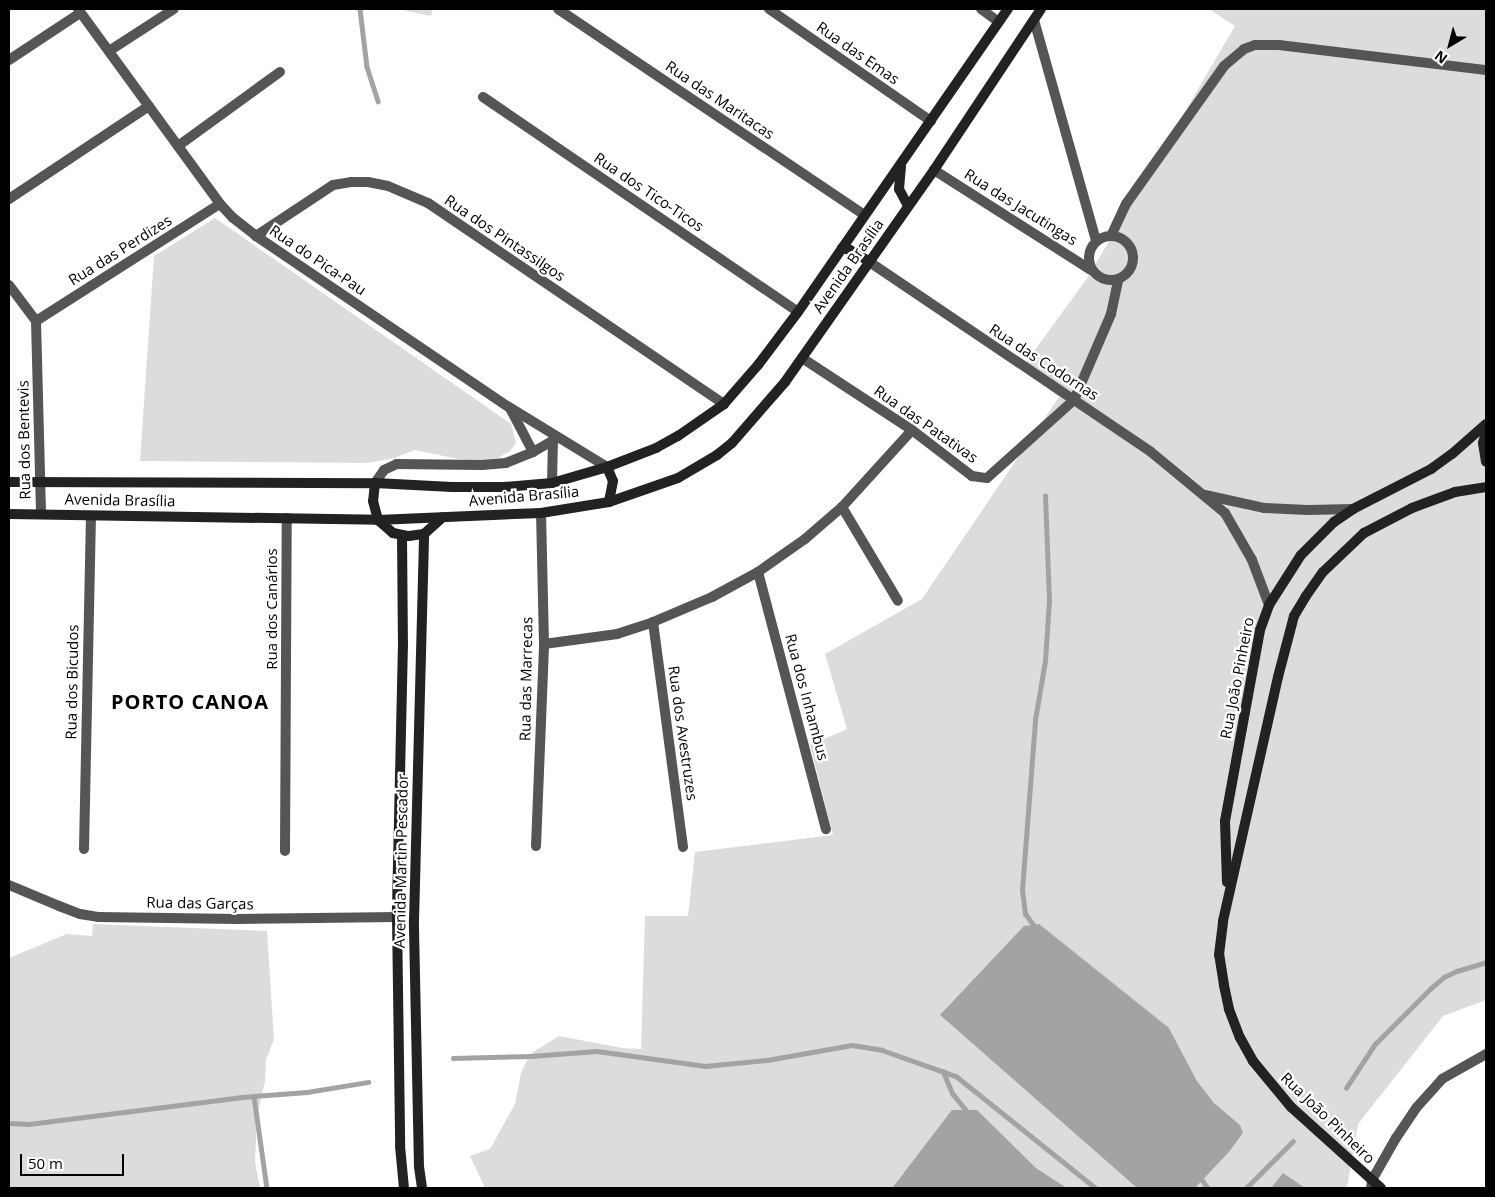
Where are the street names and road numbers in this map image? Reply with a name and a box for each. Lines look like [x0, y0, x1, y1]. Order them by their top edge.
street label: Rua das Emas [813, 18, 903, 88]
street label: Rua das Maritacas [662, 57, 778, 143]
street label: Rua dos Tico-Ticos [591, 149, 707, 235]
street label: Rua das Jacutingas [961, 165, 1081, 249]
street label: Rua dos Pintassilgos [441, 191, 569, 285]
street label: Rua das Perdizes [65, 211, 175, 289]
street label: Avenida Brasília [809, 215, 887, 317]
street label: Rua do Pica-Pau [266, 221, 370, 299]
street label: Rua das Codornas [986, 320, 1102, 404]
street label: Rua dos Bentevis [14, 380, 34, 500]
street label: Rua das Patativas [871, 382, 981, 466]
street label: Avenida Brasília [468, 482, 580, 510]
street label: Avenida Brasília [64, 490, 176, 510]
street label: Rua dos Canários [263, 548, 281, 670]
street label: Rua João Pinheiro [1216, 616, 1258, 740]
street label: Rua das Marrecas [516, 617, 536, 741]
street label: Rua dos Bicudos [62, 624, 82, 740]
street label: Rua dos Inhambus [781, 632, 833, 762]
street label: Rua dos Avestruzes [665, 665, 701, 801]
street label: Avenida Martin Pescador [390, 774, 412, 948]
street label: Rua das Garças [146, 893, 254, 913]
street label: Rua João Pinheiro [1277, 1069, 1379, 1167]

